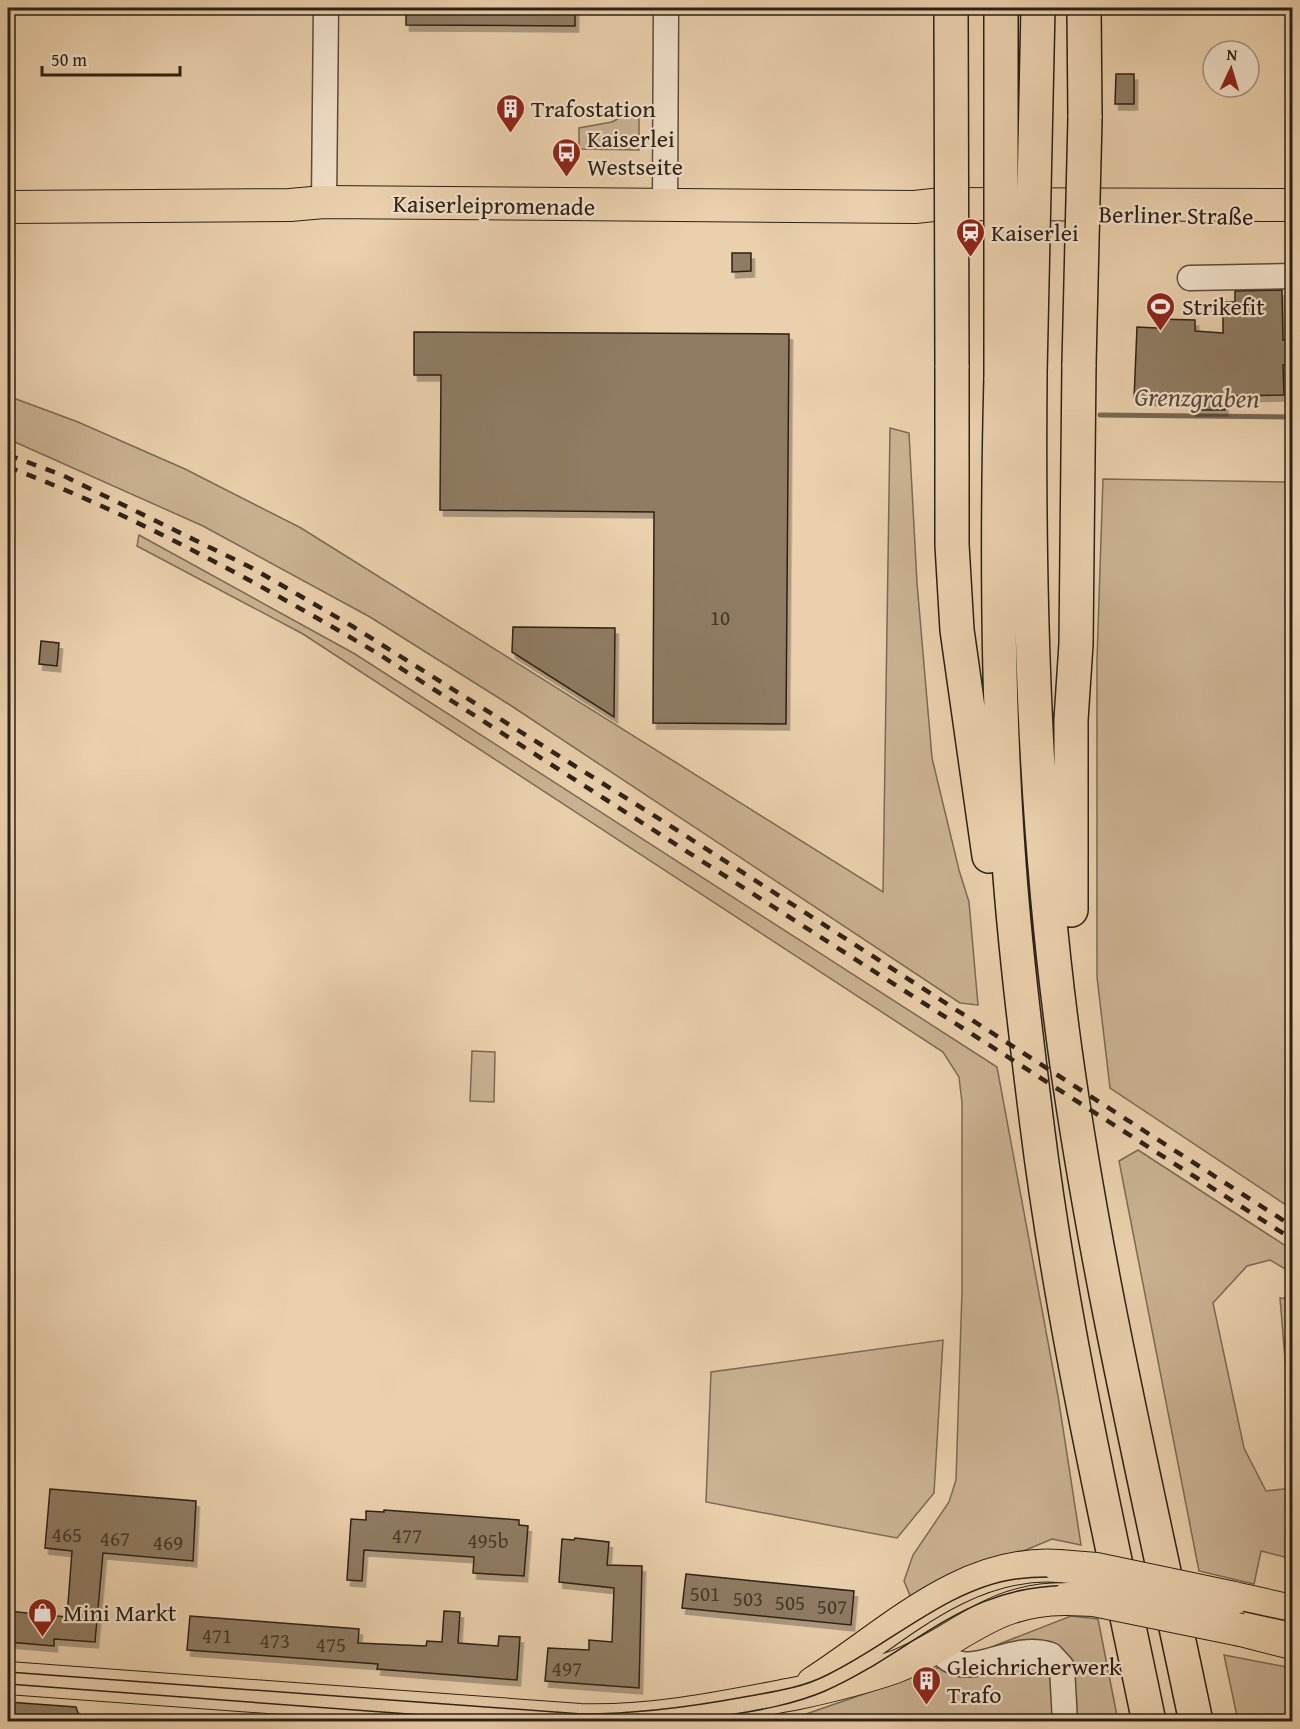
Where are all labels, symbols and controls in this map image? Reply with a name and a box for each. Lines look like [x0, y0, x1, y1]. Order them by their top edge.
scale bar [42, 39, 180, 77]
north arrow [1201, 39, 1261, 99]
text: N [1226, 42, 1239, 66]
text: 50 m [51, 46, 87, 73]
place label: Trafostation [531, 91, 656, 126]
building icon: Trafostation [494, 92, 526, 134]
place label: Kaiserlei Westseite [587, 121, 683, 184]
bus stop icon: Kaiserlei Westseite [550, 136, 582, 178]
street label: Kaiserleipromenade [393, 186, 595, 224]
street label: Berliner Straße [1098, 196, 1254, 234]
place label: Kaiserlei [991, 215, 1079, 250]
station icon: Kaiserlei [954, 216, 986, 258]
place label: Strikefit [1182, 289, 1265, 324]
sports icon: Strikefit [1145, 290, 1177, 332]
water label: Grenzgraben [1134, 376, 1260, 418]
house number: 10 [710, 602, 730, 633]
house number: 465 [52, 1519, 82, 1550]
house number: 477 [392, 1520, 422, 1551]
house number: 467 [100, 1523, 130, 1554]
house number: 495b [467, 1525, 509, 1556]
house number: 469 [153, 1527, 183, 1558]
house number: 501 [690, 1578, 720, 1609]
house number: 503 [733, 1583, 763, 1614]
house number: 505 [775, 1587, 805, 1618]
house number: 507 [817, 1591, 847, 1622]
place label: Mini Markt [63, 1595, 177, 1630]
shop icon: Mini Markt [26, 1596, 58, 1638]
house number: 471 [202, 1620, 232, 1651]
house number: 473 [260, 1625, 290, 1656]
house number: 475 [316, 1629, 346, 1660]
place label: Gleichricherwerk Trafo [947, 1649, 1122, 1712]
house number: 497 [552, 1653, 582, 1684]
building icon: Gleichricherwerk Trafo [910, 1664, 942, 1706]

